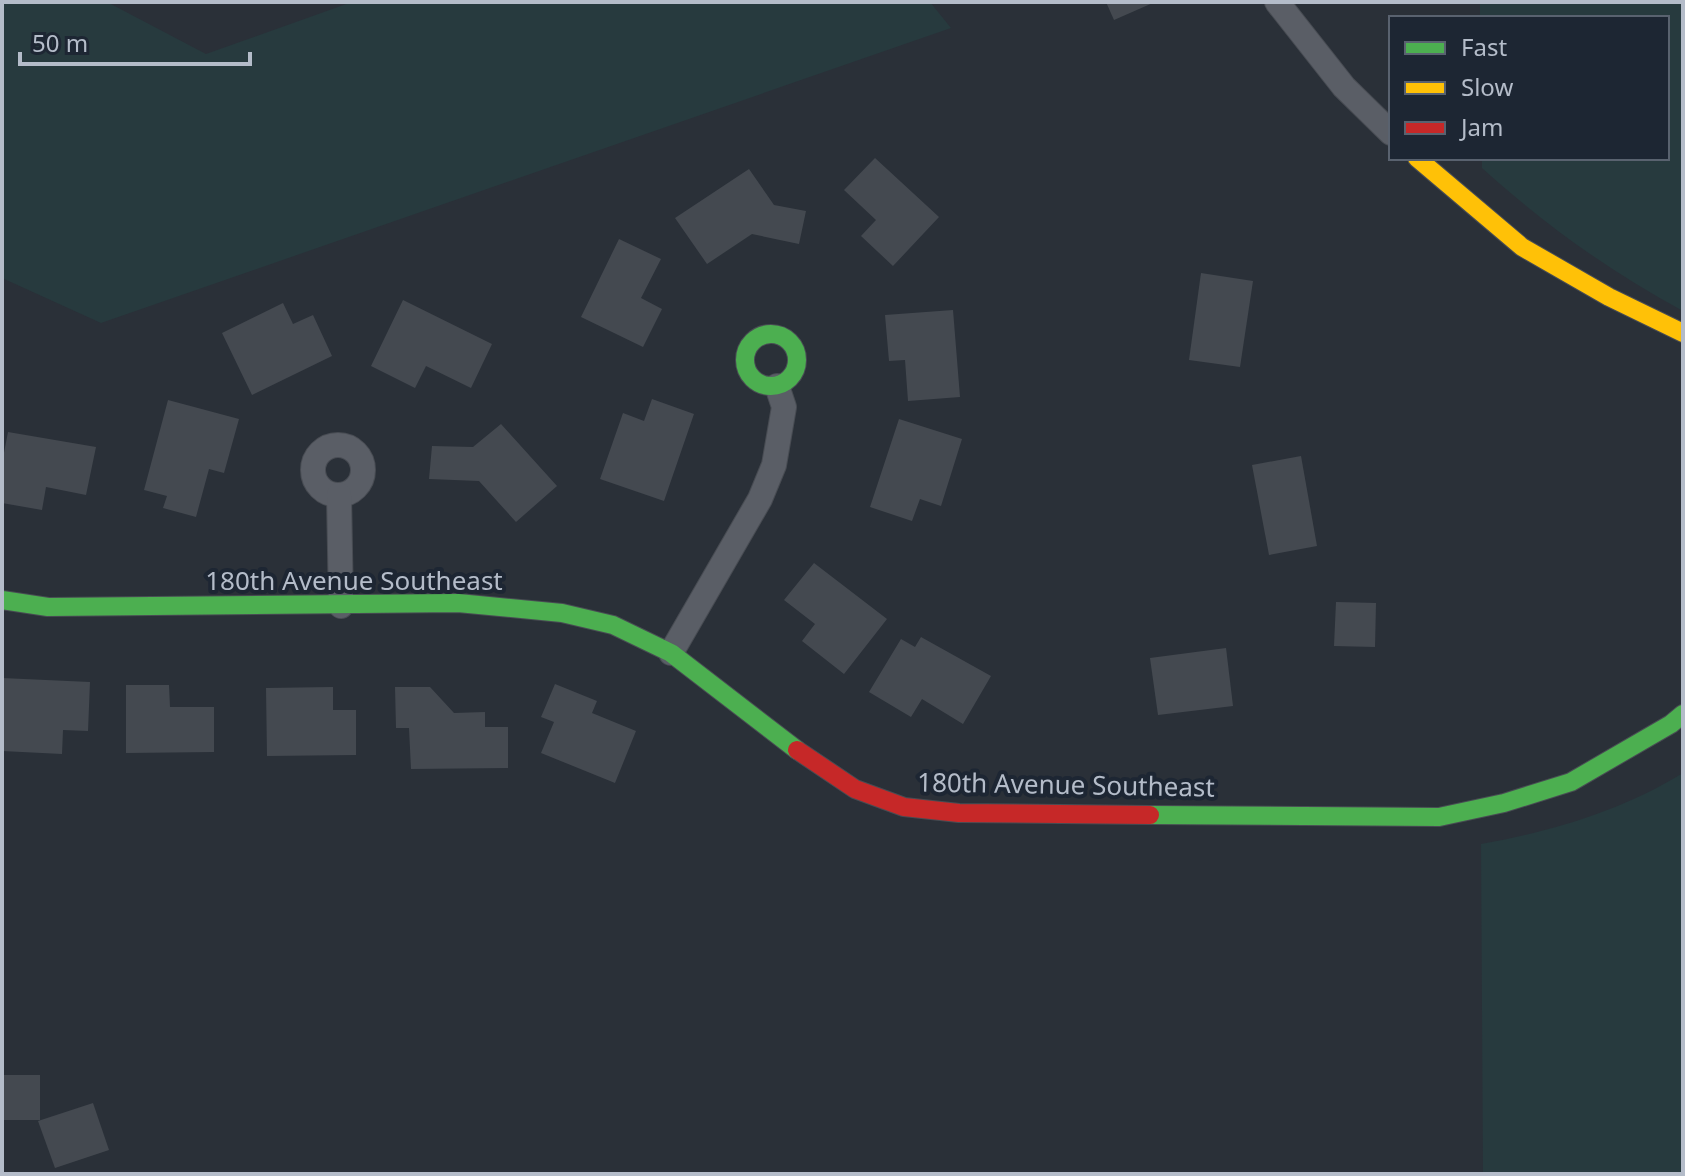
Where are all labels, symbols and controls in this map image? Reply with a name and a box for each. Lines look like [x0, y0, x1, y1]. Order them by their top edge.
scale bar [20, 16, 250, 66]
legend [1389, 16, 1669, 160]
text: 50 m [32, 26, 88, 59]
text: Fast [1461, 30, 1507, 63]
text: Slow [1461, 70, 1513, 103]
text: Jam [1459, 110, 1503, 143]
street label: 180th Avenue Southeast [205, 562, 503, 598]
street label: 180th Avenue Southeast [917, 763, 1215, 805]

